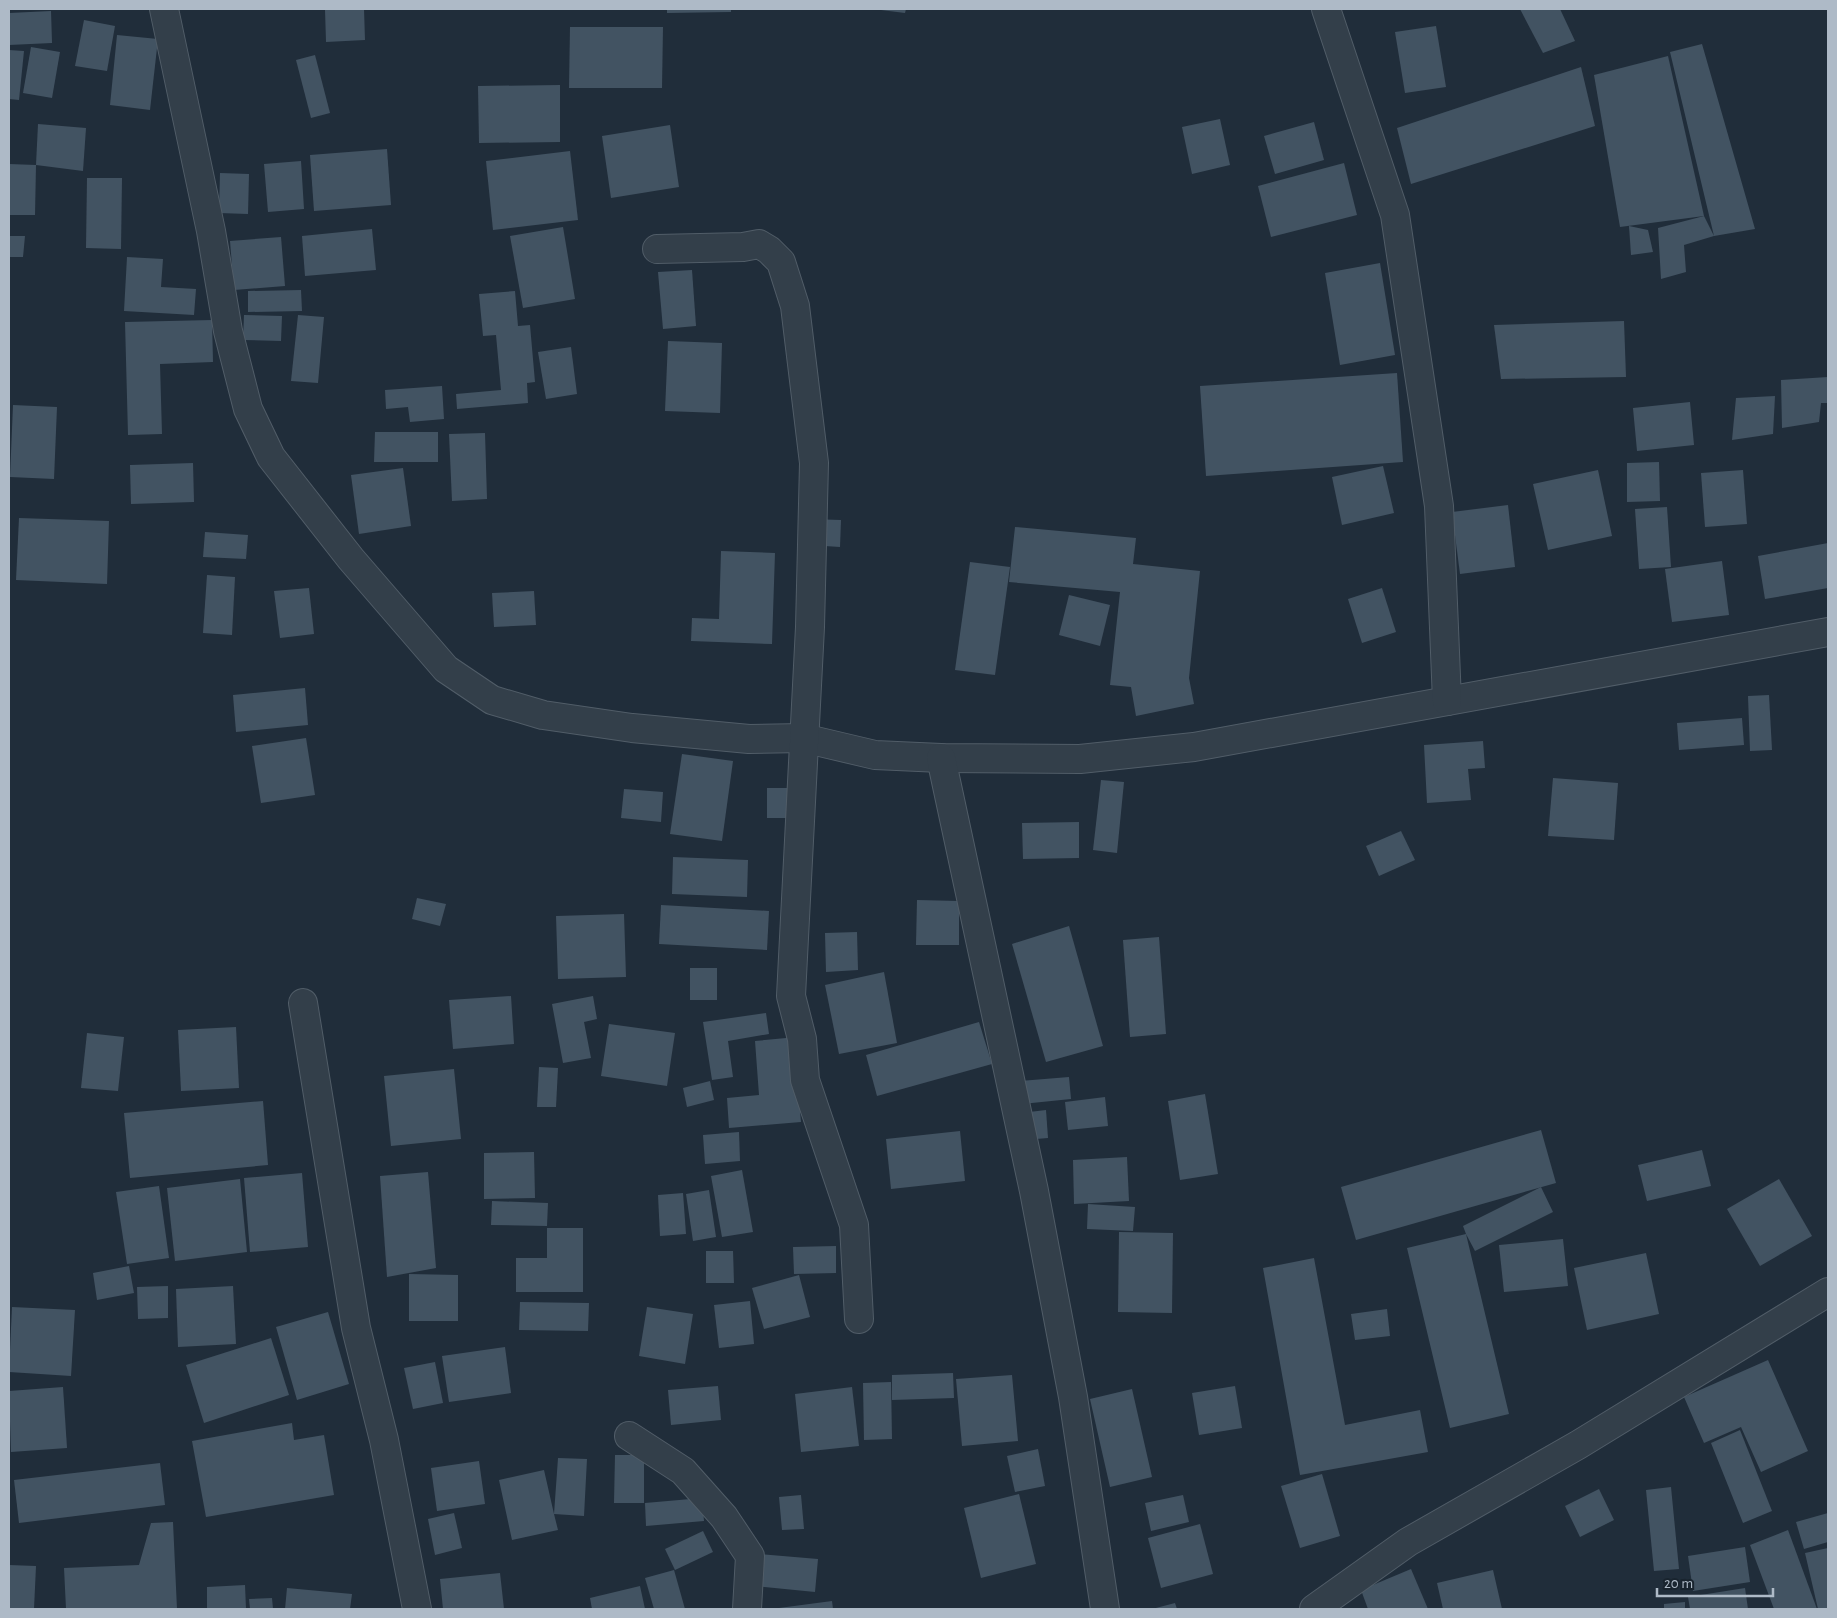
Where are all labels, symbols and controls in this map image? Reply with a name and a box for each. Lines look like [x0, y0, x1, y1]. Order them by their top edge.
scale bar [1657, 1566, 1773, 1598]
text: 20 m [1664, 1576, 1693, 1591]

